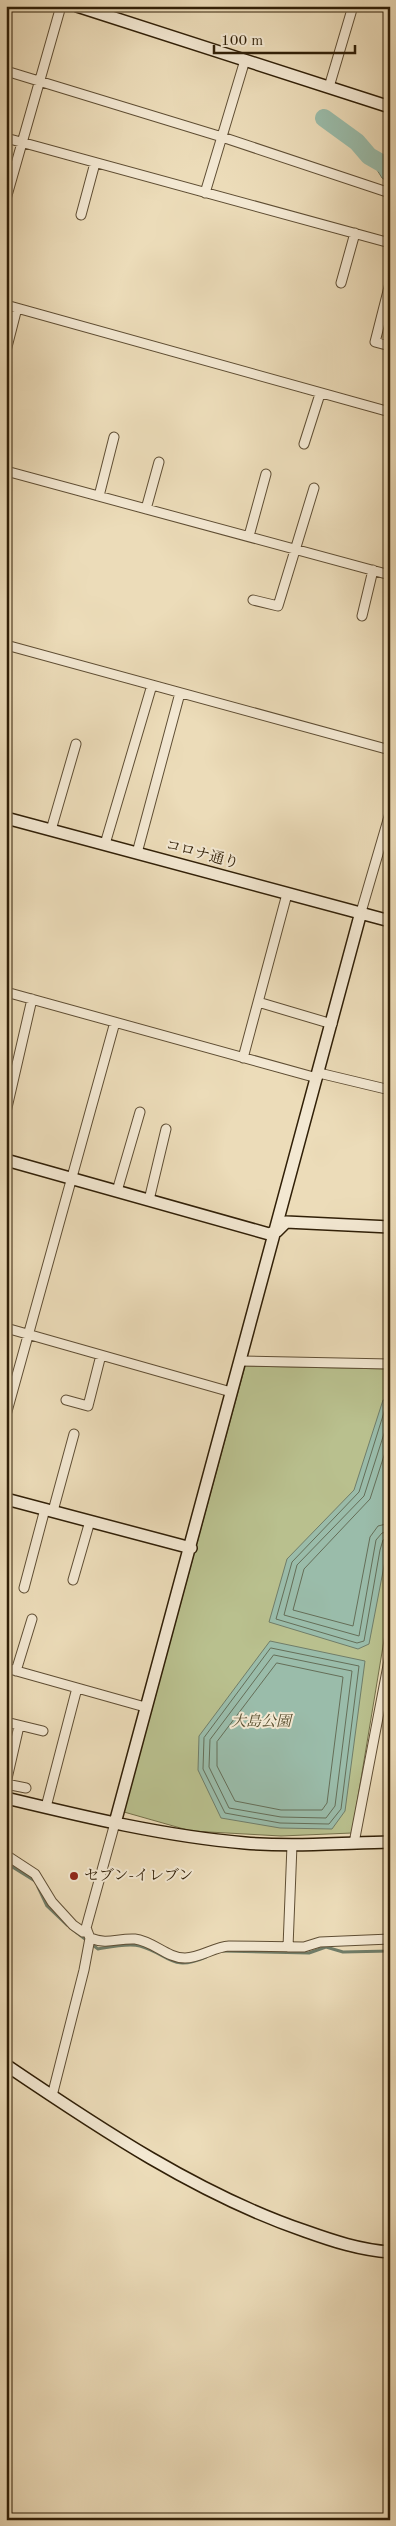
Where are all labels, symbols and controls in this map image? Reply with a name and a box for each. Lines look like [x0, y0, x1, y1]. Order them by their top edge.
scale bar [214, 22, 355, 54]
text: 100 m [221, 34, 263, 49]
street label: コロナ通り [164, 836, 241, 872]
park label: 大島公園 [231, 1713, 294, 1730]
place label: セブン-イレブン [84, 1867, 193, 1884]
marker: セブン-イレブン [68, 1870, 80, 1882]

